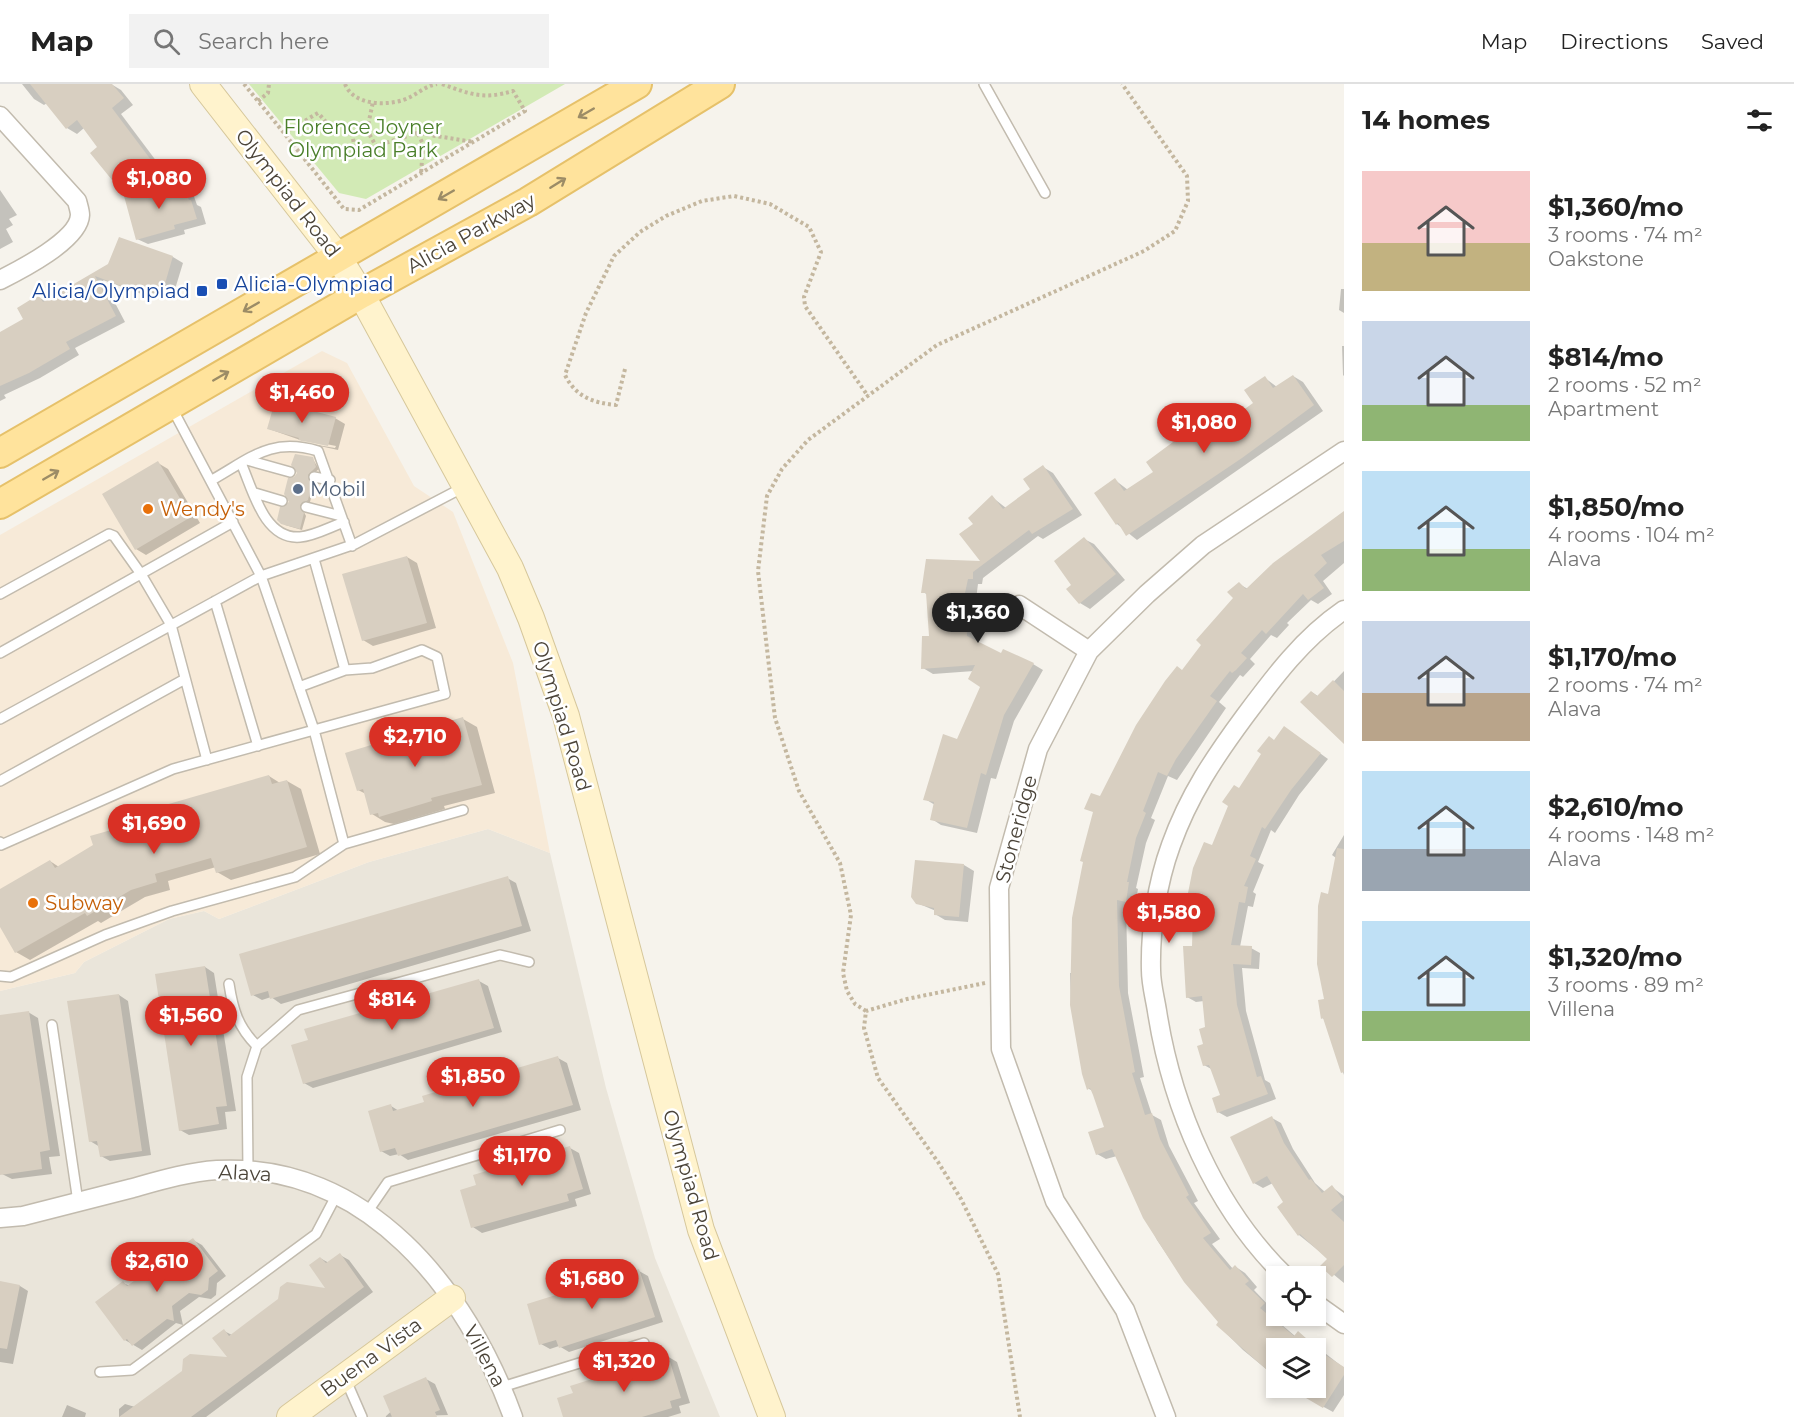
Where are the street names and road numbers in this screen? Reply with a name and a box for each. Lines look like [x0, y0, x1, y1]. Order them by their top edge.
street label: Olympiad Road [231, 124, 345, 262]
street label: Alicia Parkway [403, 188, 540, 278]
street label: Olympiad Road [528, 638, 596, 794]
street label: Stoneridge [990, 772, 1042, 886]
street label: Olympiad Road [658, 1107, 724, 1263]
street label: Alava [218, 1160, 272, 1186]
street label: Buena Vista [316, 1312, 426, 1402]
street label: Villena [459, 1321, 511, 1391]

